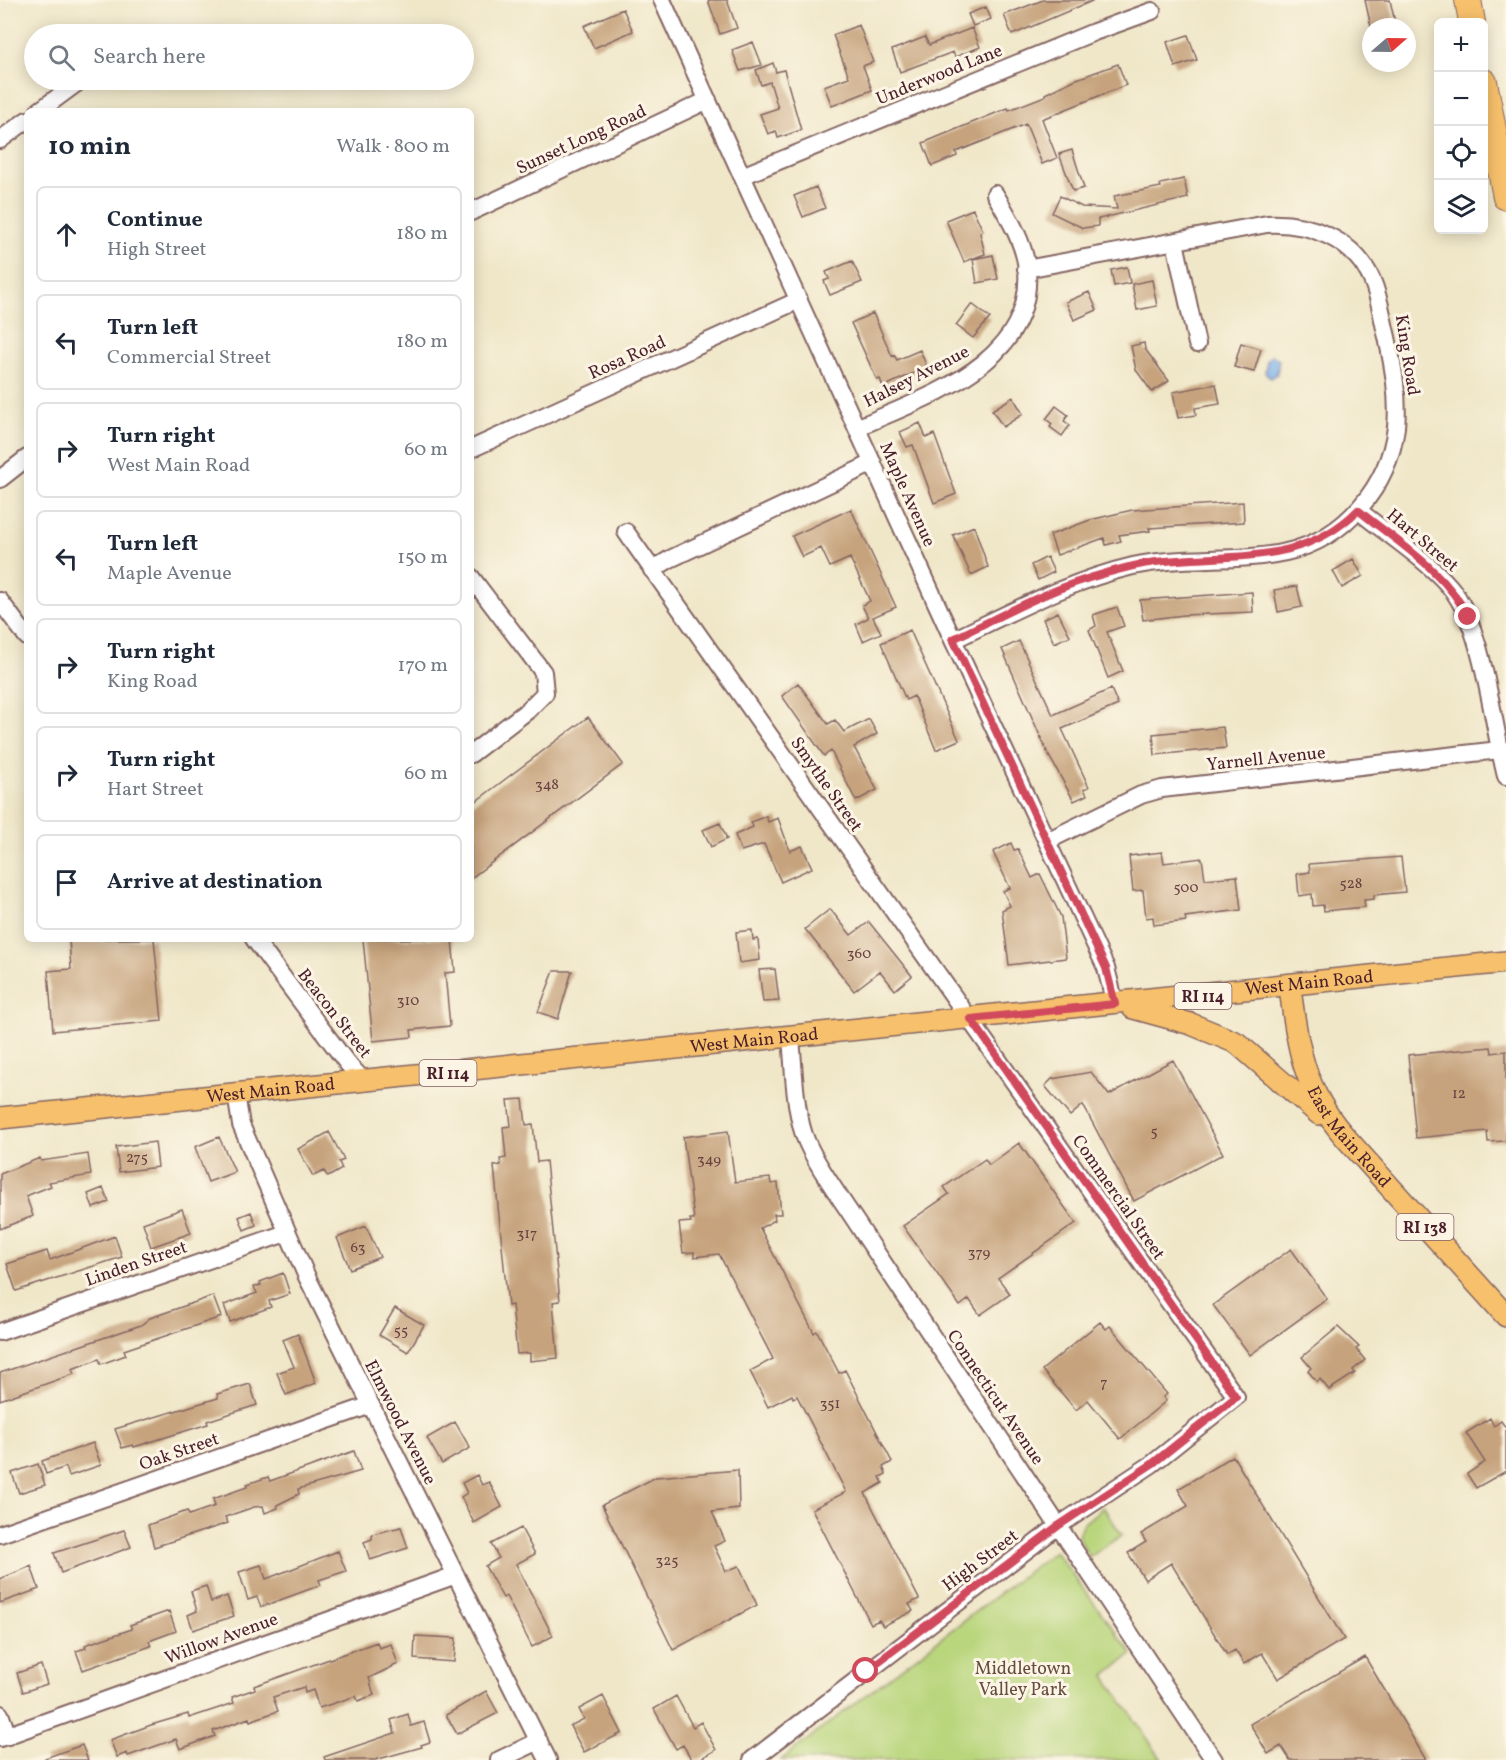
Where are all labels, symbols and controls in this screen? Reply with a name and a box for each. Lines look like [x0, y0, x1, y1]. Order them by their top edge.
north arrow [1362, 18, 1416, 72]
map controls [1434, 18, 1488, 234]
button: + [1434, 18, 1488, 72]
search box [24, 24, 474, 90]
street label: Underwood Lane [873, 39, 1006, 112]
icon: search [45, 41, 78, 74]
text: Search here [93, 42, 206, 73]
button: − [1434, 72, 1488, 126]
street label: Sunset Long Road [513, 99, 651, 181]
button: locate [1434, 126, 1488, 180]
text: 10 min [48, 129, 131, 165]
text: Walk · 800 m [336, 133, 450, 161]
button: layers [1434, 180, 1488, 234]
text: Continue [107, 205, 203, 236]
icon: ahead [50, 218, 83, 251]
text: 180 m [396, 220, 448, 248]
text: High Street [107, 236, 207, 264]
text: Turn left [107, 313, 198, 344]
street label: King Road [1388, 313, 1425, 398]
icon: left [50, 326, 83, 359]
text: 180 m [396, 328, 448, 356]
street label: Rosa Road [585, 330, 670, 387]
street label: Halsey Avenue [859, 340, 974, 415]
text: Commercial Street [107, 344, 271, 372]
text: Turn right [107, 421, 215, 452]
icon: right [50, 434, 83, 467]
text: 60 m [404, 436, 448, 464]
street label: Maple Avenue [872, 438, 941, 551]
text: West Main Road [107, 452, 250, 480]
street label: Hart Street [1381, 504, 1463, 579]
text: Turn left [107, 529, 198, 560]
icon: left [50, 542, 83, 575]
text: 150 m [397, 544, 448, 572]
text: Maple Avenue [107, 560, 232, 588]
route end [1454, 603, 1480, 629]
text: Turn right [107, 637, 215, 668]
icon: right [50, 650, 83, 683]
text: 170 m [398, 652, 448, 680]
text: King Road [107, 668, 198, 696]
street label: Smythe Street [784, 732, 868, 838]
street label: Yarnell Avenue [1206, 741, 1327, 778]
text: Turn right [107, 745, 215, 776]
icon: right [50, 758, 83, 791]
text: 60 m [404, 760, 448, 788]
house number: 348 [535, 775, 559, 796]
text: Hart Street [107, 776, 204, 804]
icon: arrive [50, 866, 83, 899]
text: Arrive at destination [107, 867, 323, 898]
house number: 528 [1340, 874, 1362, 895]
house number: 500 [1173, 878, 1199, 899]
house number: 360 [847, 944, 871, 965]
street label: Beacon Street [291, 964, 377, 1064]
street label: West Main Road [1244, 965, 1375, 1003]
road number: RI 114 [1174, 983, 1232, 1009]
house number: 310 [397, 991, 419, 1012]
street label: West Main Road [689, 1022, 820, 1060]
road number: RI 114 [420, 1060, 476, 1086]
street label: West Main Road [205, 1072, 336, 1111]
street label: East Main Road [1300, 1082, 1396, 1194]
house number: 12 [1452, 1084, 1466, 1105]
house number: 5 [1150, 1122, 1158, 1143]
street label: Commercial Street [1065, 1130, 1170, 1266]
house number: 275 [126, 1148, 148, 1169]
house number: 349 [697, 1150, 721, 1171]
road number: RI 138 [1396, 1214, 1454, 1240]
house number: 317 [517, 1224, 537, 1245]
street label: Linden Street [82, 1235, 191, 1294]
house number: 63 [350, 1238, 366, 1259]
house number: 379 [968, 1243, 991, 1264]
house number: 55 [394, 1321, 408, 1342]
street label: Connecticut Avenue [940, 1325, 1049, 1470]
street label: Elmwood Avenue [357, 1356, 442, 1489]
house number: 7 [1100, 1373, 1108, 1394]
house number: 351 [820, 1394, 840, 1415]
street label: Oak Street [136, 1427, 223, 1478]
street label: High Street [938, 1524, 1024, 1598]
house number: 325 [656, 1551, 678, 1572]
street label: Willow Avenue [161, 1607, 282, 1672]
route start [852, 1657, 878, 1683]
park label: Middletown Valley Park [975, 1657, 1072, 1703]

